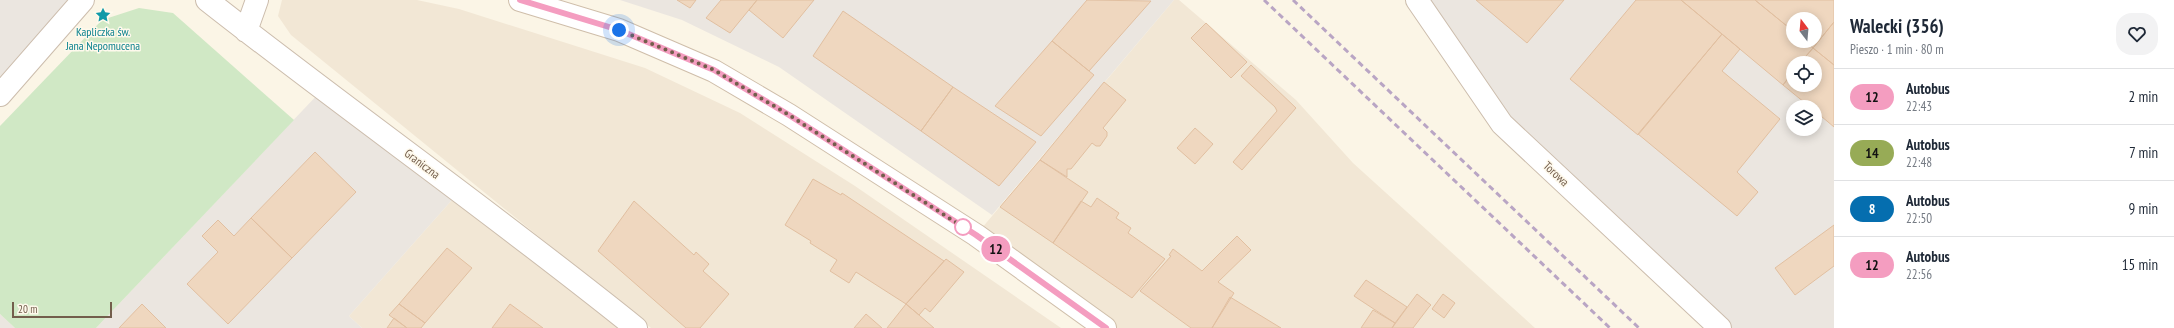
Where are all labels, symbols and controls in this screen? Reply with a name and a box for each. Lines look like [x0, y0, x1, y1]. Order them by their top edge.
place icon: Kapliczka św. Jana Nepomucena [94, 6, 112, 24]
north arrow [1786, 12, 1822, 48]
map controls [1786, 12, 1822, 136]
button: heart [2116, 13, 2158, 55]
text: Walecki (356) [1850, 14, 1944, 38]
your location [609, 20, 629, 40]
place label: Kapliczka św. Jana Nepomucena [65, 24, 140, 53]
text: Pieszo · 1 min · 80 m [1850, 41, 1944, 58]
button: locate [1786, 56, 1822, 92]
text: Autobus [1906, 79, 1950, 98]
text: 2 min [2128, 87, 2158, 106]
text: 12 [1865, 88, 1879, 106]
text: 22:43 [1906, 98, 1932, 115]
button: layers [1786, 100, 1822, 136]
text: Autobus [1906, 135, 1950, 154]
text: 7 min [2129, 143, 2158, 162]
text: 14 [1865, 144, 1879, 162]
street label: Graniczna [402, 145, 443, 182]
text: 22:48 [1906, 154, 1932, 171]
street label: Torowa [1540, 158, 1572, 189]
text: Autobus [1906, 191, 1950, 210]
text: 9 min [2128, 199, 2158, 218]
text: 8 [1869, 200, 1875, 218]
text: 22:50 [1906, 210, 1932, 227]
unlabelled marker [954, 218, 972, 236]
line badge: 12 [978, 236, 1014, 262]
text: 12 [989, 240, 1003, 258]
text: Autobus [1906, 247, 1950, 266]
text: 15 min [2122, 255, 2158, 274]
text: 12 [1865, 256, 1879, 274]
text: 22:56 [1906, 266, 1932, 283]
scale bar [12, 300, 112, 319]
text: 20 m [18, 302, 37, 316]

